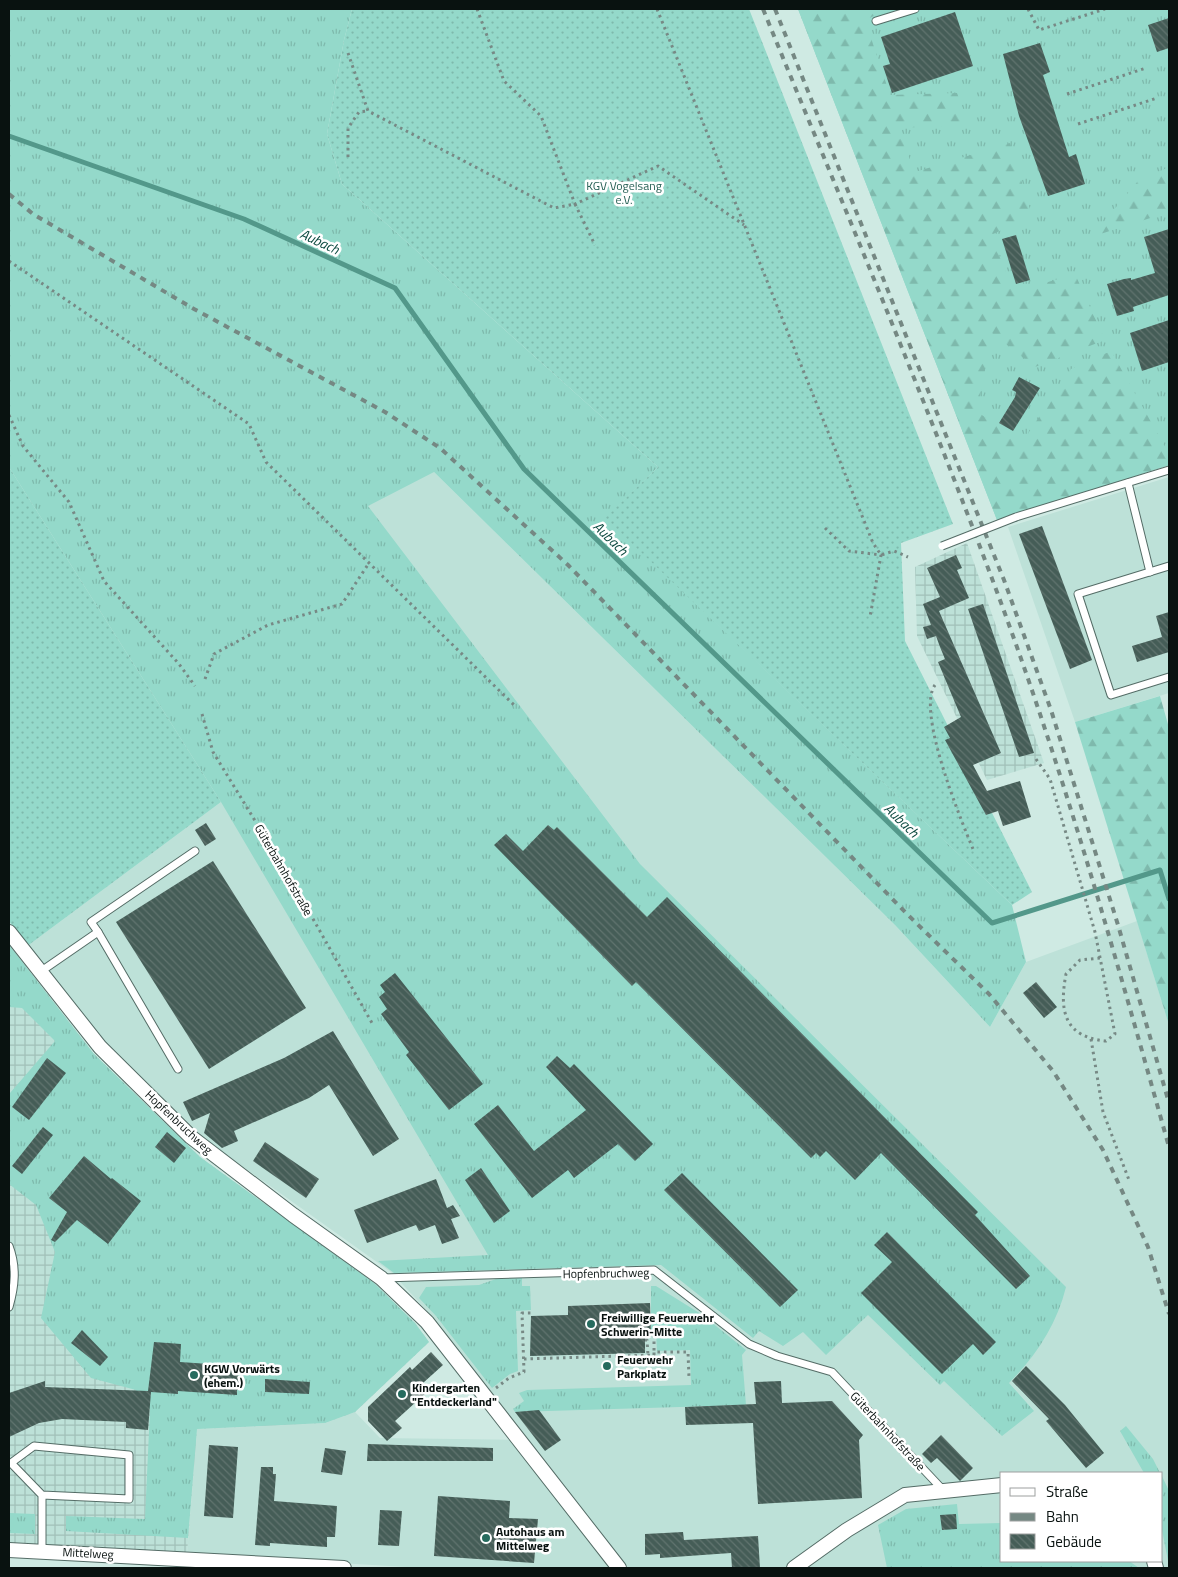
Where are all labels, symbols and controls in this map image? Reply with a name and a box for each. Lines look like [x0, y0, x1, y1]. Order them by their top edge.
park label: KGV Vogelsang e.V. [586, 176, 662, 209]
water label: Aubach [297, 223, 344, 260]
water label: Aubach [589, 516, 634, 561]
water label: Aubach [880, 798, 925, 843]
street label: Güterbahnhofstraße [250, 821, 318, 919]
street label: Hopfenbruchweg [141, 1085, 217, 1159]
street label: Hopfenbruchweg [562, 1263, 650, 1283]
place label: Freiwillige Feuerwehr Schwerin-Mitte [601, 1308, 714, 1341]
marker: Freiwillige Feuerwehr Schwerin-Mitte [585, 1318, 597, 1330]
place label: Feuerwehr Parkplatz [617, 1350, 674, 1383]
place label: KGW Vorwärts (ehem.) [204, 1359, 280, 1392]
marker: Feuerwehr Parkplatz [601, 1360, 613, 1372]
marker: KGW Vorwärts (ehem.) [188, 1369, 200, 1381]
place label: Kindergarten "Entdeckerland" [412, 1378, 497, 1411]
street label: Güterbahnhofstraße [846, 1387, 930, 1475]
marker: Kindergarten "Entdeckerland" [396, 1388, 408, 1400]
legend [1000, 1472, 1163, 1562]
text: Straße [1046, 1480, 1088, 1503]
text: Bahn [1046, 1505, 1079, 1528]
place label: Autohaus am Mittelweg [496, 1522, 565, 1555]
text: Gebäude [1046, 1530, 1102, 1553]
marker: Autohaus am Mittelweg [480, 1532, 492, 1544]
street label: Mittelweg [62, 1542, 114, 1564]

